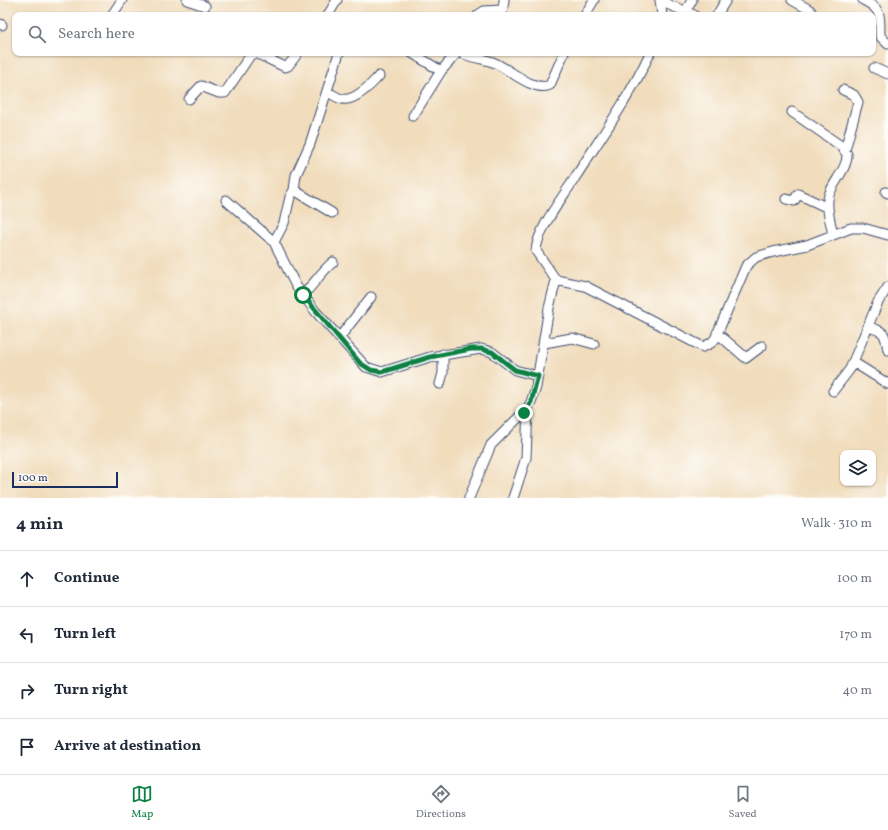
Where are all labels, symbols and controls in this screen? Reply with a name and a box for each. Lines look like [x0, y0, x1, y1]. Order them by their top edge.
search box [12, 12, 876, 56]
icon: search [26, 23, 48, 45]
text: Search here [58, 24, 135, 45]
route start [294, 286, 312, 304]
route end [515, 404, 533, 422]
map controls [840, 450, 876, 486]
button: layers [840, 450, 876, 486]
scale bar [12, 470, 118, 489]
text: 100 m [18, 471, 48, 486]
text: 4 min [16, 513, 63, 536]
text: Walk · 310 m [801, 515, 872, 533]
icon: ahead [16, 568, 38, 590]
text: Continue [54, 568, 119, 589]
text: 100 m [837, 570, 872, 588]
icon: left [16, 624, 38, 646]
text: Turn left [54, 624, 116, 645]
text: 170 m [839, 626, 872, 644]
icon: right [16, 680, 38, 702]
text: Turn right [54, 680, 128, 701]
text: 40 m [843, 682, 872, 700]
icon: arrive [16, 736, 38, 758]
text: Arrive at destination [54, 736, 201, 757]
tab: Map [131, 783, 153, 822]
tab: Directions [416, 783, 466, 822]
tab: Saved [728, 783, 757, 822]

